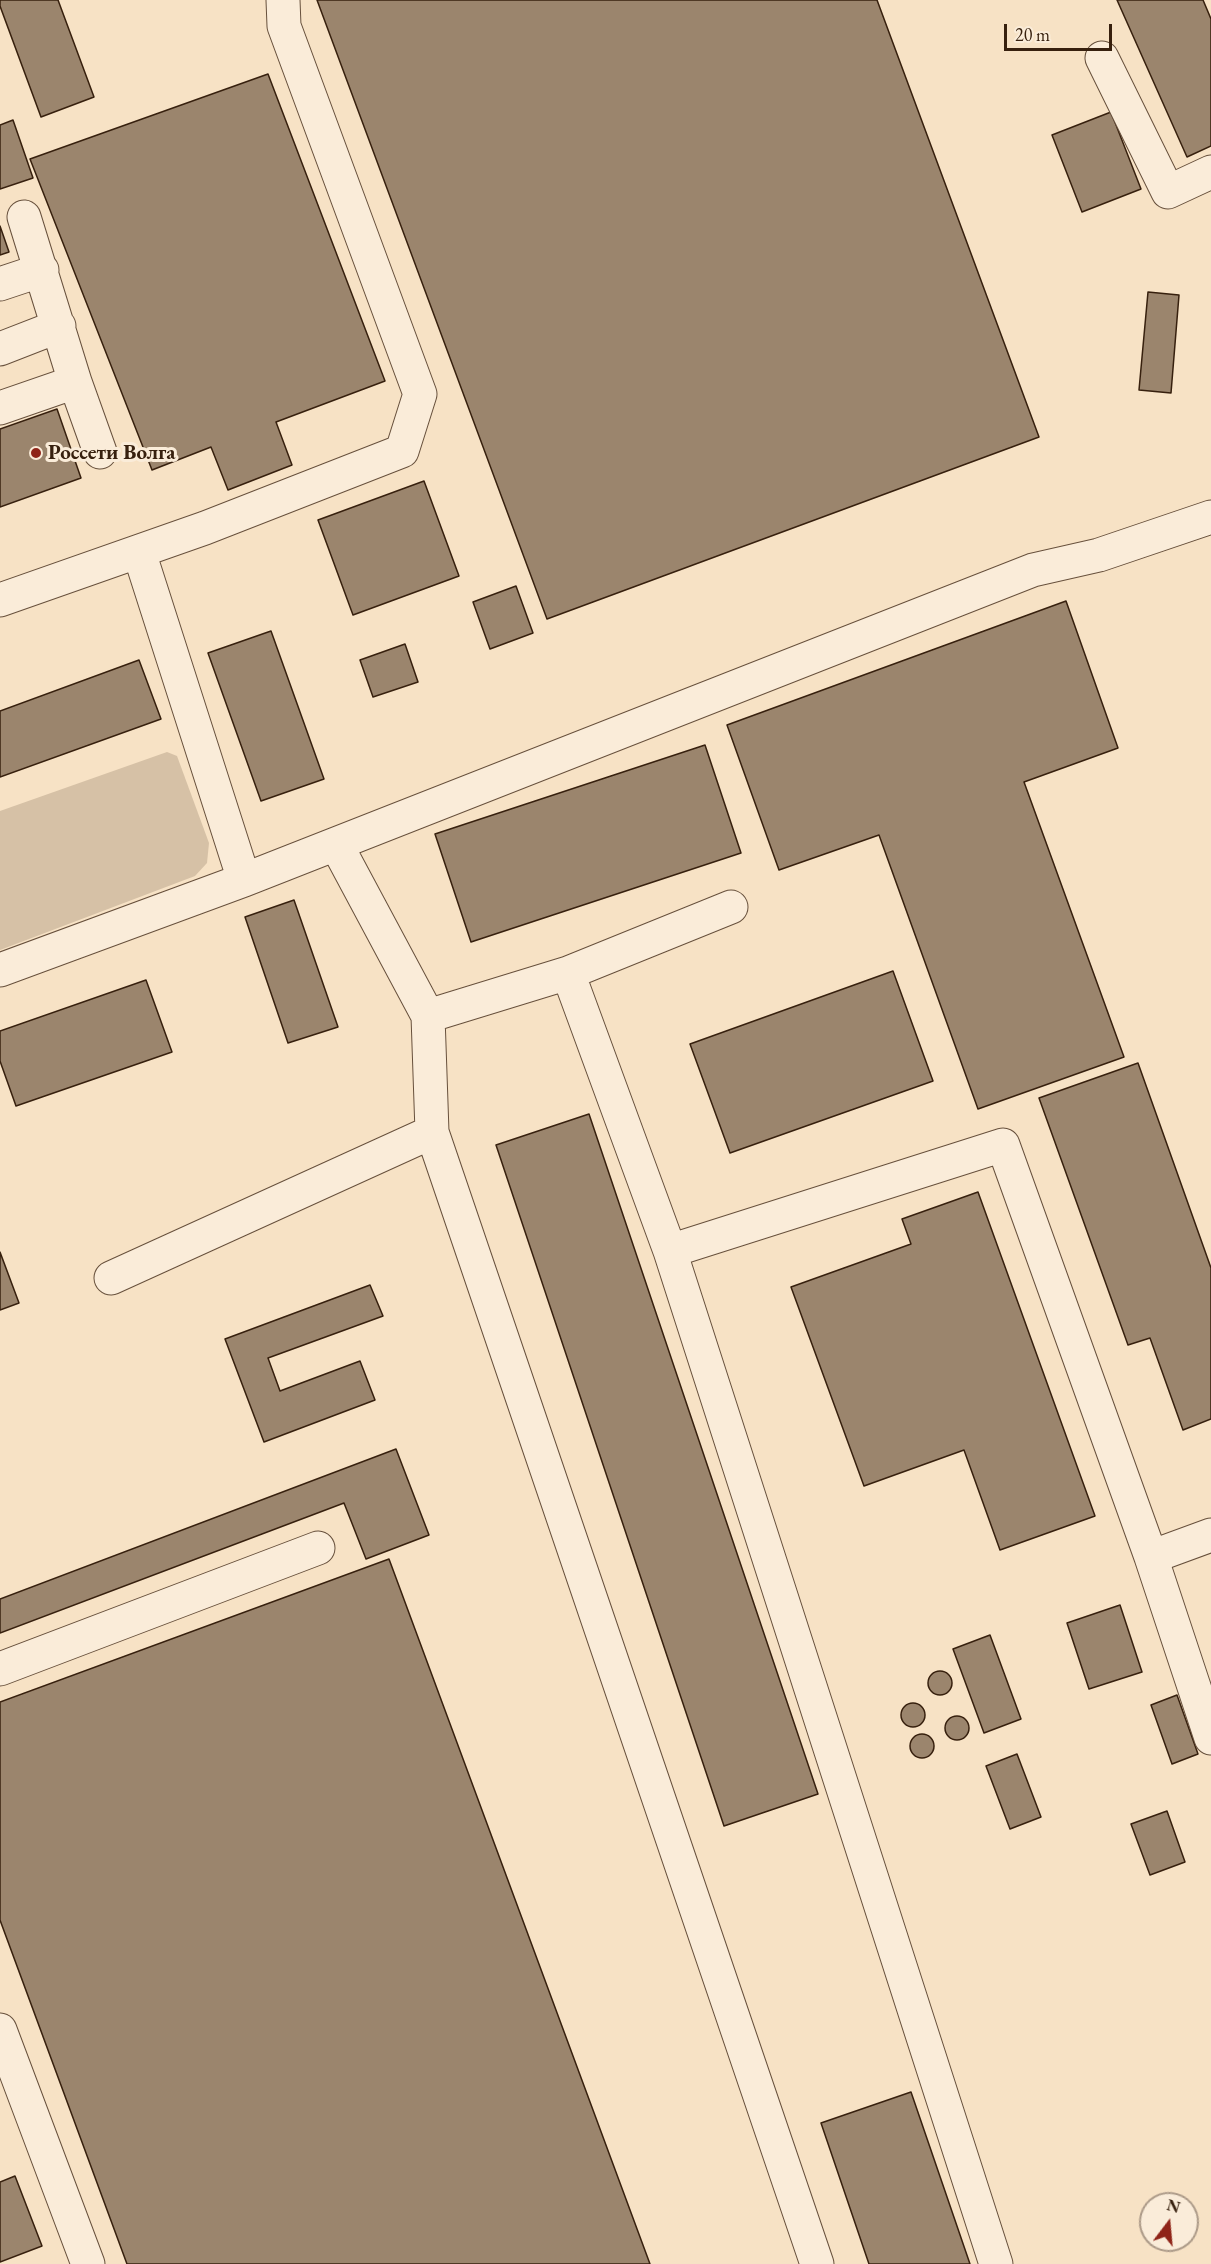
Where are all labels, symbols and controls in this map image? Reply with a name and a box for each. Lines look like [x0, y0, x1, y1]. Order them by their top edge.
scale bar [1007, 12, 1115, 50]
text: 20 m [1015, 23, 1050, 46]
place label: Россети Волга [48, 440, 176, 466]
marker: Россети Волга [29, 446, 43, 460]
north arrow [1139, 2192, 1199, 2252]
text: N [1164, 2194, 1183, 2218]

